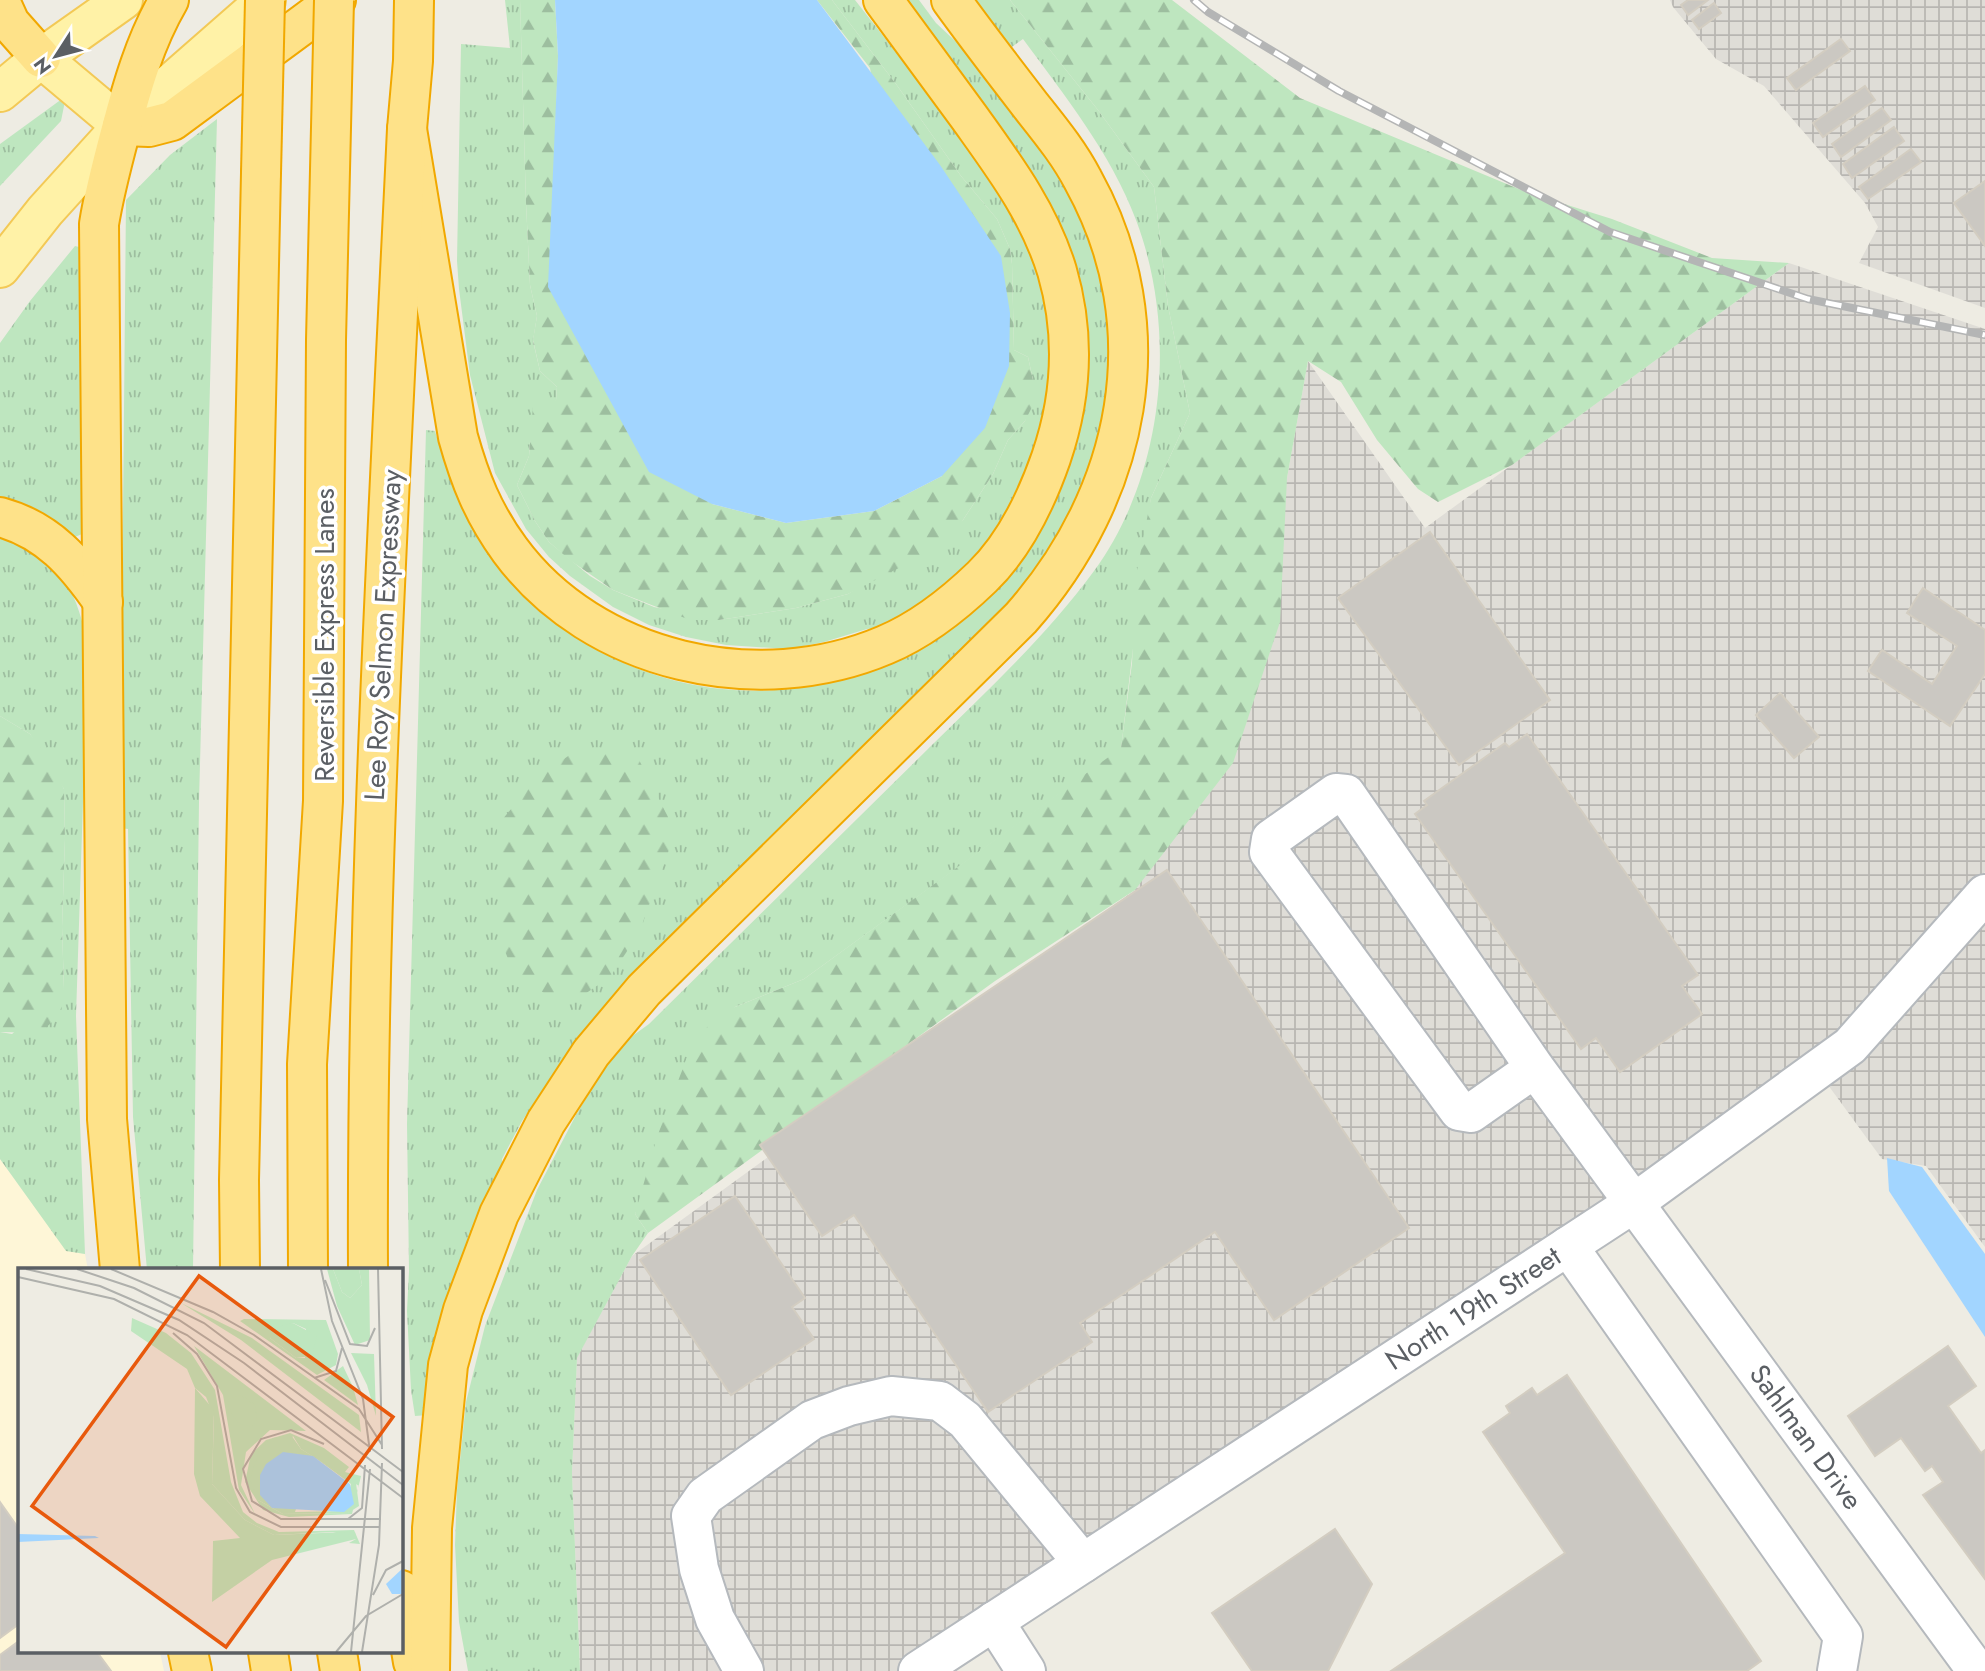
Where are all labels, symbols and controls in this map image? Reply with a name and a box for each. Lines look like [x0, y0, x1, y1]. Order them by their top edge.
north arrow [21, 21, 91, 91]
text: N [27, 52, 58, 80]
street label: Lee Roy Selmon Expressway [354, 468, 412, 802]
street label: Reversible Express Lanes [304, 488, 345, 782]
street label: North 19th Street [1377, 1236, 1569, 1380]
inset map [18, 1268, 402, 1654]
street label: Sahlman Drive [1739, 1356, 1873, 1518]

